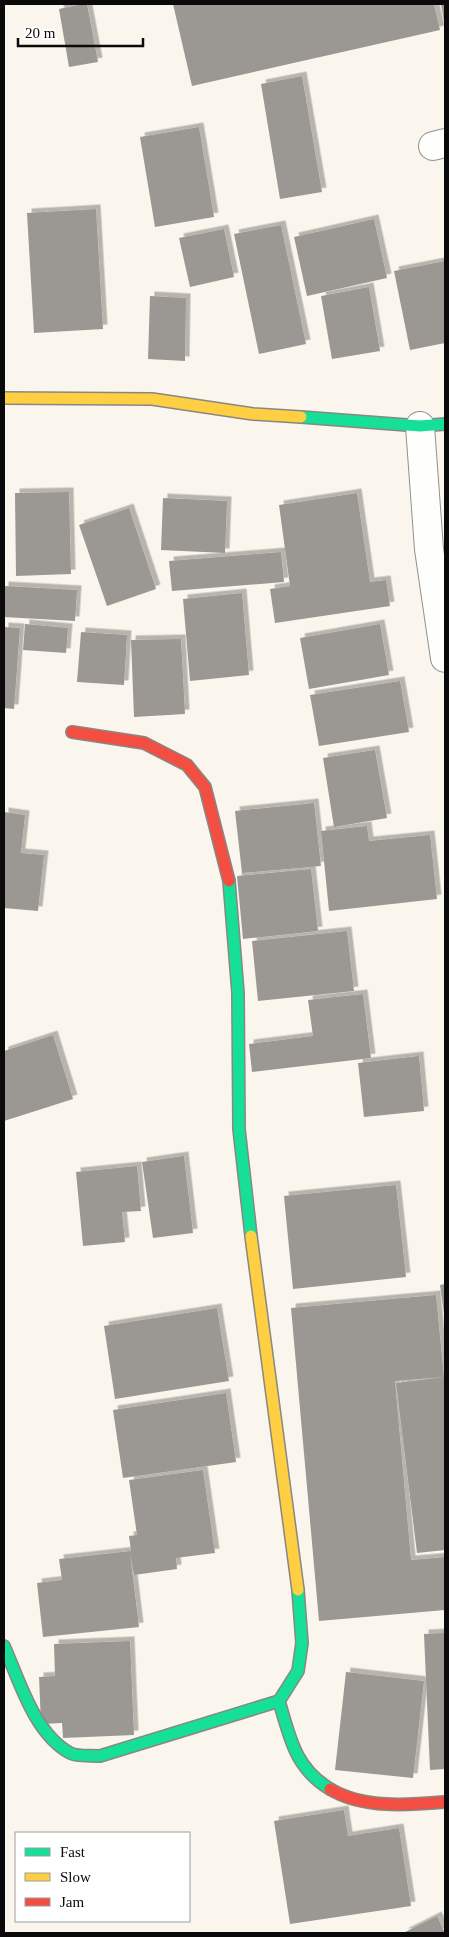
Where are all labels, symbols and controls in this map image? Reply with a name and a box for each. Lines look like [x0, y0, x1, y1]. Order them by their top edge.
scale bar [18, 15, 142, 47]
text: 20 m [25, 25, 56, 41]
legend [15, 1832, 190, 1922]
text: Fast [60, 1844, 86, 1860]
text: Slow [60, 1869, 91, 1885]
text: Jam [60, 1894, 84, 1910]

